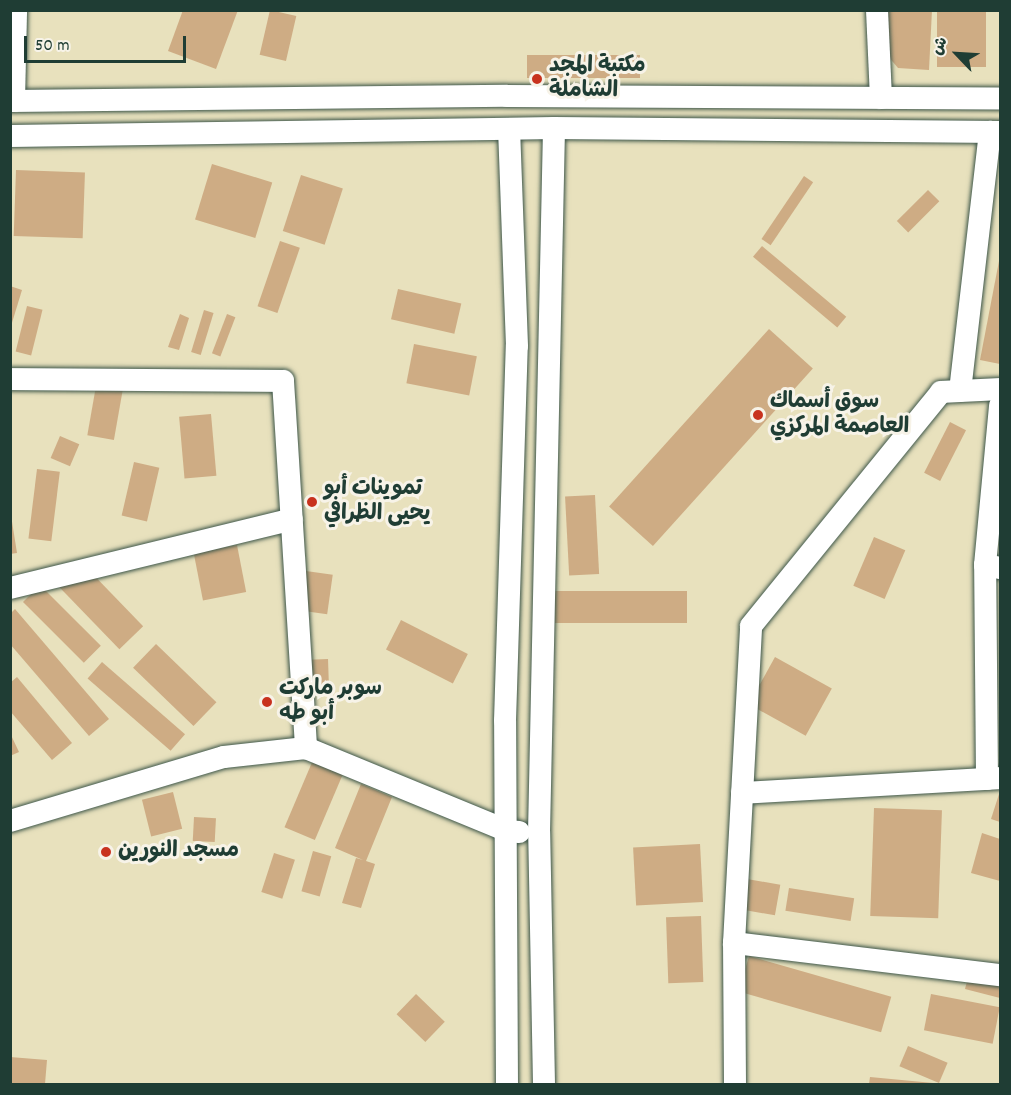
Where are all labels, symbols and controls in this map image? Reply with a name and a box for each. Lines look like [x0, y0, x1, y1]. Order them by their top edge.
scale bar [27, 24, 189, 62]
north arrow [927, 24, 987, 84]
text: ش [926, 33, 954, 59]
text: 50 m [35, 34, 70, 59]
place label: مكتبة المجد الشاملة [549, 53, 645, 104]
marker: مكتبة المجد الشاملة [530, 72, 544, 86]
place label: سوق أسماك العاصمة المركزي [770, 389, 909, 440]
marker: سوق أسماك العاصمة المركزي [751, 408, 765, 422]
place label: تموينات أبو يحيى الظرافي [324, 476, 430, 528]
marker: تموينات أبو يحيى الظرافي [305, 495, 319, 509]
place label: سوبر ماركت أبو طه [279, 676, 382, 728]
marker: سوبر ماركت أبو طه [260, 695, 274, 709]
place label: مسجد النورين [118, 839, 239, 865]
marker: مسجد النورين [99, 845, 113, 859]

